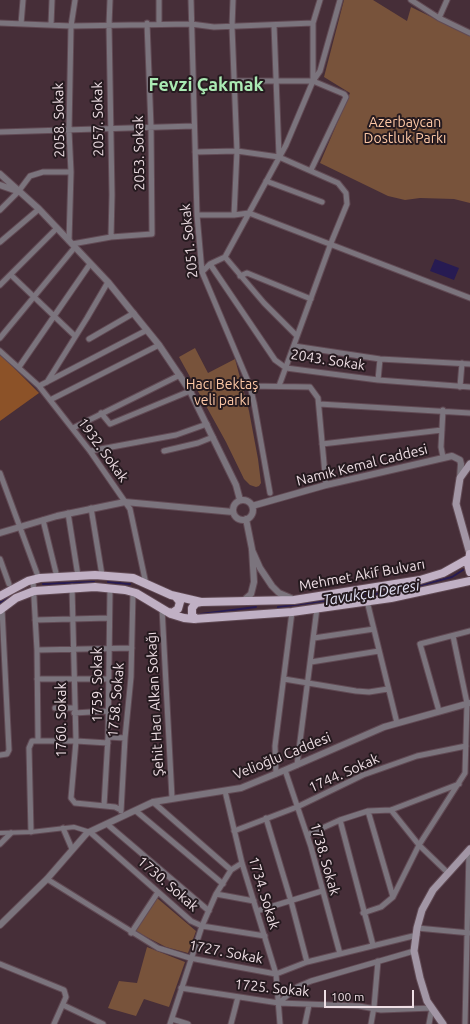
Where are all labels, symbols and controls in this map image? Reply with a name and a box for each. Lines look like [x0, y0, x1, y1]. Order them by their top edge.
district label: Fevzi Çakmak [148, 74, 264, 96]
street label: 2057. Sokak [89, 81, 107, 157]
street label: 2058. Sokak [50, 82, 68, 158]
park label: Azerbaycan Dostluk Parkı [364, 114, 446, 146]
street label: 2053. Sokak [130, 115, 148, 191]
street label: 2051. Sokak [177, 203, 201, 279]
street label: 2043. Sokak [290, 346, 366, 374]
park label: Hacı Bektaş veli parkı [186, 376, 258, 408]
street label: 1932. Sokak [74, 415, 132, 485]
street label: Namık Kemal Caddesi [295, 441, 429, 489]
street label: Mehmet Akif Bulvarı [298, 556, 426, 594]
water label: Tavukçu Deresi [321, 576, 421, 610]
street label: Şehit Hacı Alkan Sokağı [143, 631, 167, 777]
street label: 1759. Sokak [89, 647, 105, 723]
street label: 1758. Sokak [104, 662, 128, 738]
street label: 1760. Sokak [53, 682, 69, 758]
street label: Velioğlu Caddesi [231, 729, 333, 783]
street label: 1744. Sokak [306, 750, 382, 796]
street label: 1738. Sokak [307, 821, 343, 897]
street label: 1730. Sokak [134, 853, 202, 915]
street label: 1734. Sokak [245, 855, 283, 931]
street label: 1727. Sokak [188, 937, 264, 967]
street label: 1725. Sokak [234, 976, 310, 1000]
scale bar [326, 982, 416, 1008]
text: 100 m [331, 990, 364, 1003]

